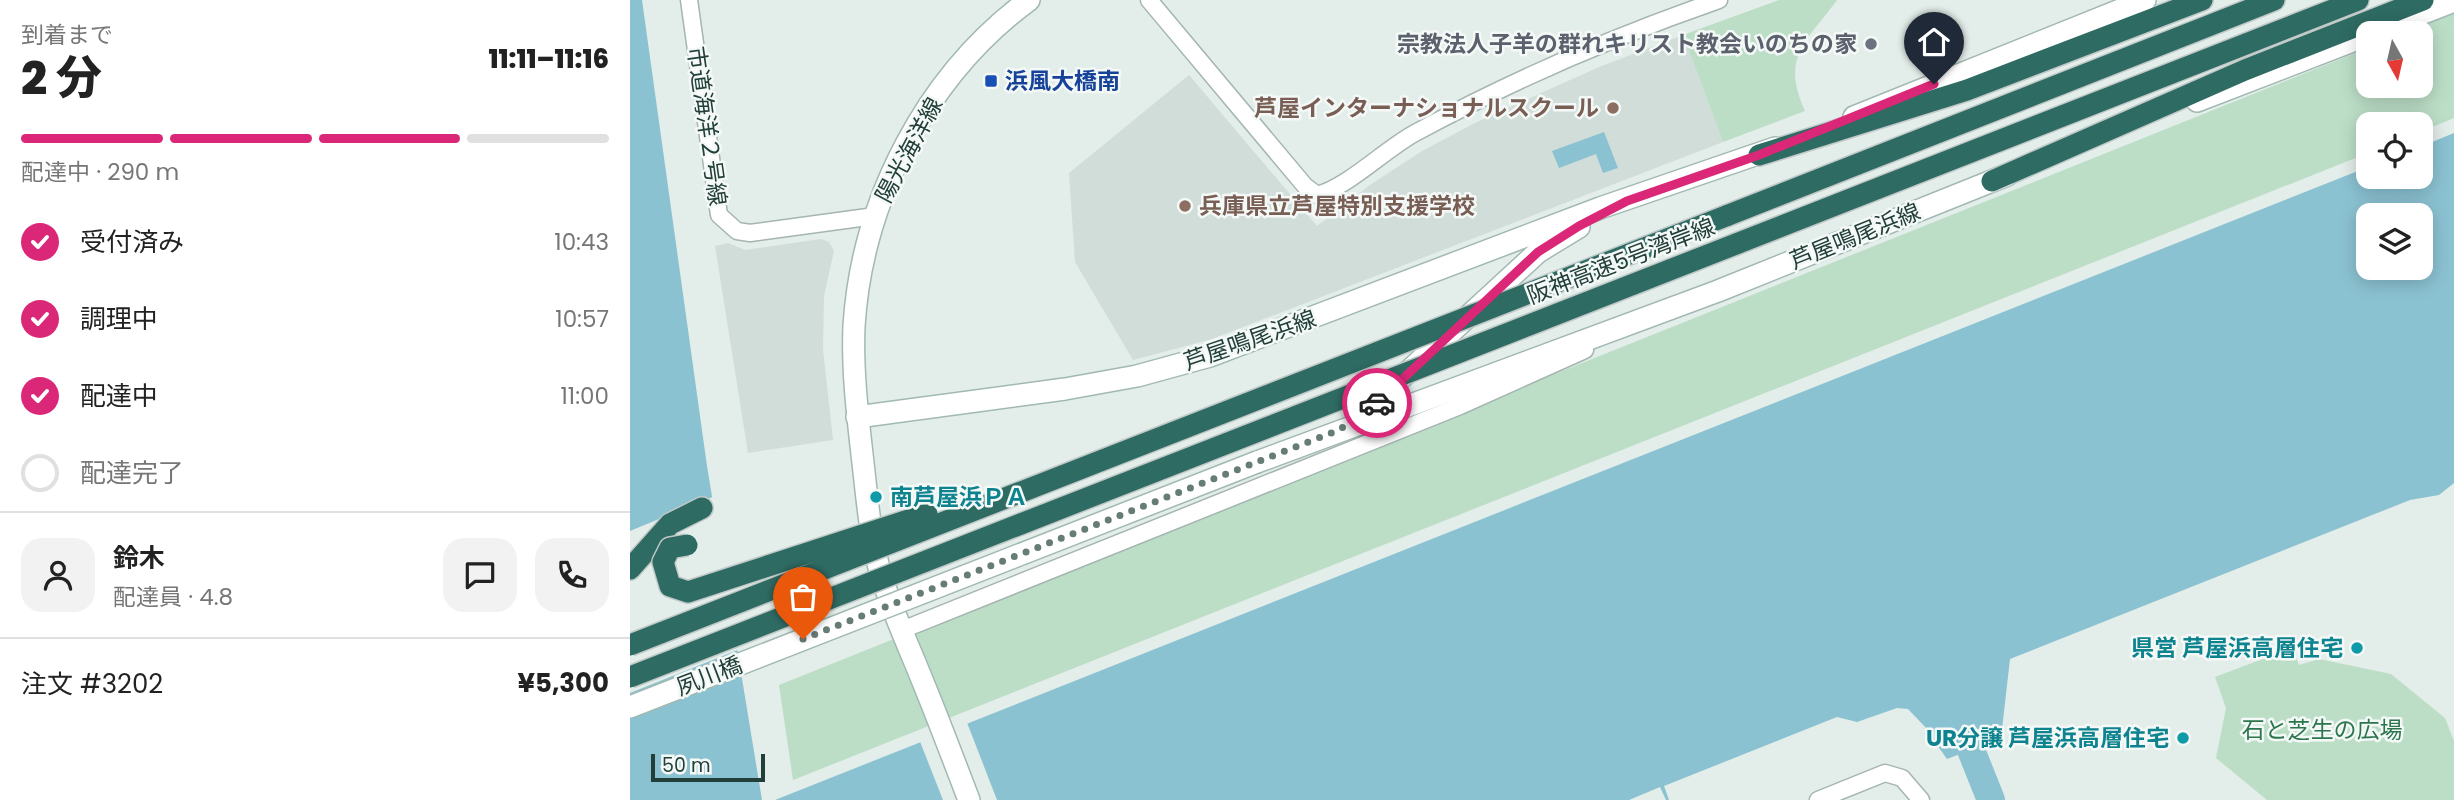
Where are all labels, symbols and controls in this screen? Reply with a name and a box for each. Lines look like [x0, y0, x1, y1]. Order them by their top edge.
pin [1904, 12.0, 1964, 84]
text: 到着まで [21, 19, 113, 51]
north arrow [2356, 21, 2432, 98]
map controls [2356, 21, 2433, 280]
icon: home [1915, 23, 1953, 61]
place label: 宗教法人子羊の群れキリスト教会いのちの家 [1397, 28, 1857, 60]
marker: 宗教法人子羊の群れキリスト教会いのちの家 [1863, 36, 1879, 52]
text: 11:11–11:16 [488, 41, 609, 77]
street label: 市道海洋２号線 [680, 44, 734, 208]
text: 2 分 [21, 46, 102, 110]
place label: 浜風大橋南 [1005, 65, 1120, 97]
marker: 浜風大橋南 [983, 73, 999, 89]
street label: 陽光海洋線 [868, 92, 950, 208]
place label: 芦屋インターナショナルスクール [1254, 92, 1599, 124]
marker: 芦屋インターナショナルスクール [1605, 100, 1621, 116]
button: locate [2356, 112, 2433, 189]
text: 配達中 · 290 m [21, 156, 179, 188]
place label: 兵庫県立芦屋特別支援学校 [1199, 190, 1475, 222]
street label: 芦屋鳴尾浜線 [1785, 195, 1925, 277]
marker: 兵庫県立芦屋特別支援学校 [1177, 198, 1193, 214]
button: layers [2356, 203, 2433, 280]
street label: 阪神高速5号湾岸線 [1523, 211, 1719, 311]
icon: check [21, 223, 59, 261]
text: 受付済み [80, 224, 184, 260]
text: 10:43 [554, 226, 609, 258]
icon: check [21, 300, 59, 338]
text: 調理中 [80, 301, 158, 337]
street label: 芦屋鳴尾浜線 [1180, 302, 1320, 378]
text: 10:57 [555, 303, 609, 335]
courier [1342, 368, 1412, 438]
icon: check [21, 377, 59, 415]
text: 配達中 [80, 378, 158, 414]
text: 11:00 [560, 380, 609, 412]
icon: car [1358, 384, 1396, 422]
text: 配達完了 [80, 455, 184, 491]
place label: 南芦屋浜ＰＡ [890, 481, 1028, 513]
marker: 南芦屋浜ＰＡ [868, 489, 884, 505]
button: person [21, 538, 95, 612]
button: chat [443, 538, 517, 612]
button: phone [535, 538, 609, 612]
text: 鈴木 [113, 540, 165, 576]
pin [773, 567, 833, 639]
icon: bag [784, 578, 822, 616]
text: 配達員 · 4.8 [113, 581, 233, 613]
place label: 県営 芦屋浜高層住宅 [2131, 632, 2343, 664]
marker: 県営 芦屋浜高層住宅 [2349, 640, 2365, 656]
street label: 夙川橋 [671, 649, 747, 703]
text: ¥5,300 [518, 665, 609, 701]
text: 注文 #3202 [21, 666, 163, 702]
park label: 石と芝生の広場 [2242, 714, 2403, 746]
place label: UR分譲 芦屋浜高層住宅 [1926, 722, 2169, 754]
marker: UR分譲 芦屋浜高層住宅 [2175, 730, 2191, 746]
scale bar [651, 751, 765, 783]
text: 50 m [662, 752, 711, 779]

